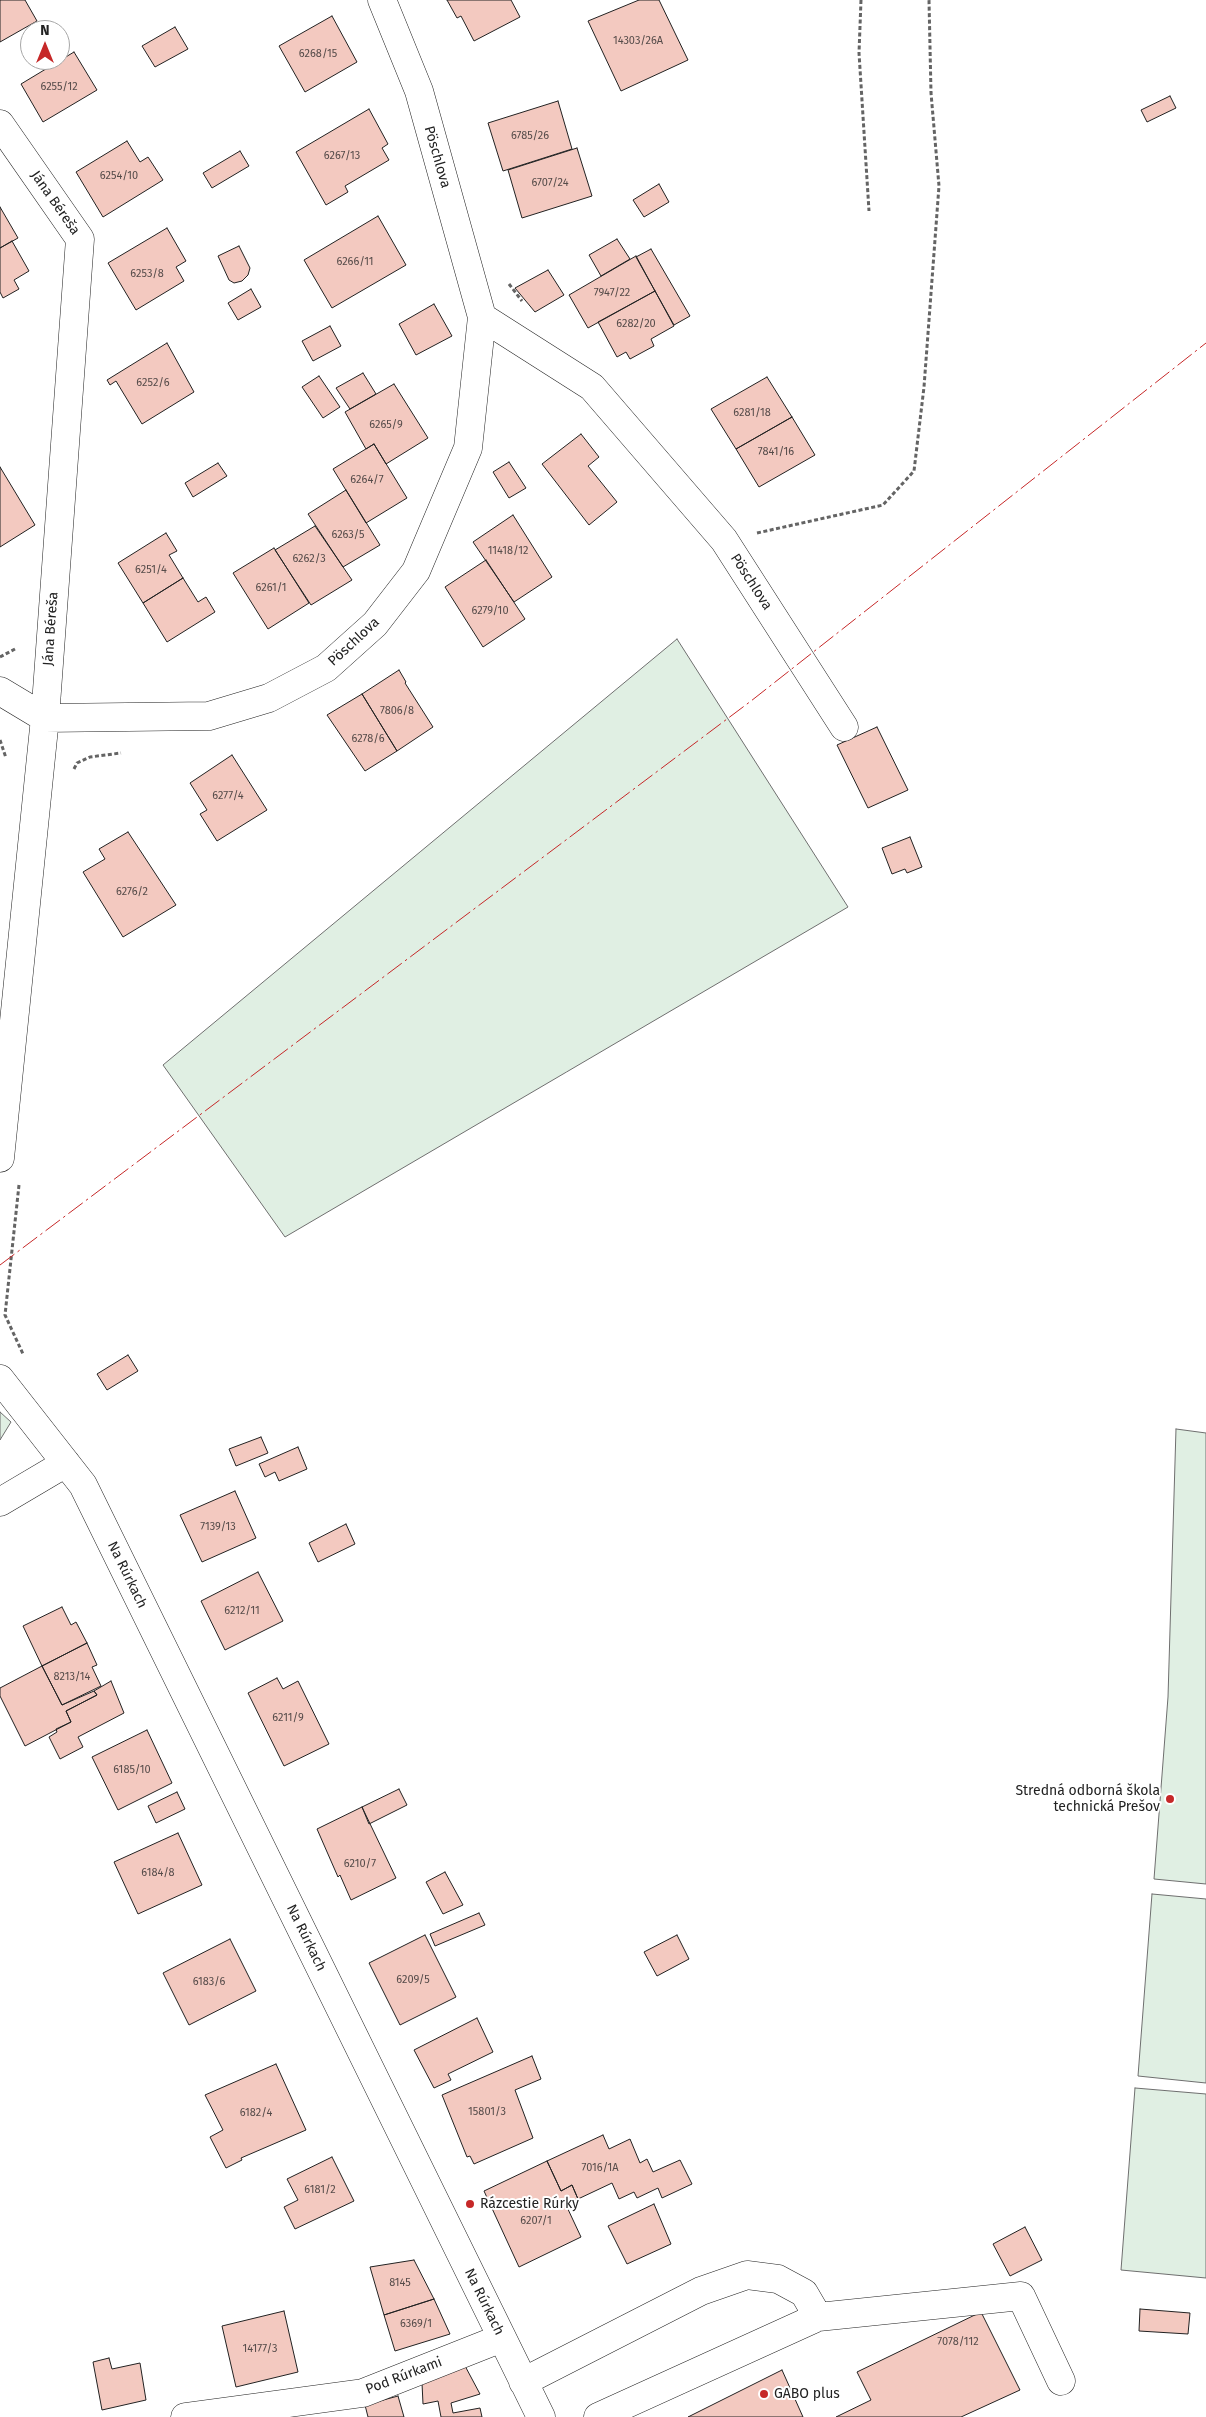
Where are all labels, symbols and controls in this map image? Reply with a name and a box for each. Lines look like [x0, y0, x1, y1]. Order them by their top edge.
north arrow [20, 20, 70, 70]
text: N [40, 22, 50, 39]
house number: 14303/26A [613, 34, 663, 48]
house number: 6268/15 [299, 47, 337, 61]
house number: 6255/12 [40, 80, 78, 94]
street label: Pöschlova [420, 124, 454, 190]
house number: 6785/26 [511, 129, 549, 143]
house number: 6267/13 [324, 149, 360, 163]
street label: Jána Béreša [27, 168, 83, 238]
house number: 6254/10 [100, 169, 138, 183]
house number: 6707/24 [532, 176, 568, 190]
house number: 6266/11 [336, 255, 374, 269]
house number: 6253/8 [130, 267, 164, 281]
house number: 7947/22 [594, 286, 630, 300]
house number: 6282/20 [616, 317, 656, 331]
house number: 6252/6 [136, 376, 170, 390]
house number: 6281/18 [733, 406, 771, 420]
house number: 6265/9 [369, 418, 403, 432]
house number: 7841/16 [758, 445, 794, 459]
house number: 6264/7 [350, 473, 384, 487]
house number: 6263/5 [331, 528, 365, 542]
house number: 11418/12 [488, 544, 528, 558]
street label: Pöschlova [727, 551, 775, 613]
house number: 6262/3 [292, 552, 326, 566]
house number: 6251/4 [135, 563, 167, 577]
house number: 6261/1 [255, 581, 287, 595]
street label: Jána Béreša [40, 591, 62, 667]
house number: 6279/10 [471, 604, 509, 618]
street label: Pöschlova [325, 614, 383, 670]
house number: 7806/8 [380, 704, 414, 718]
house number: 6278/6 [351, 732, 385, 746]
house number: 6277/4 [212, 789, 244, 803]
house number: 6276/2 [116, 885, 148, 899]
house number: 7139/13 [200, 1520, 236, 1534]
street label: Na Rúrkach [104, 1539, 150, 1611]
house number: 6212/11 [224, 1604, 260, 1618]
house number: 8213/14 [54, 1670, 90, 1684]
house number: 6211/9 [272, 1711, 304, 1725]
house number: 6185/10 [113, 1763, 151, 1777]
place label: Stredná odborná škola technická Prešov [1015, 1783, 1160, 1815]
marker: Stredná odborná škola technická Prešov [1164, 1793, 1176, 1805]
house number: 6210/7 [344, 1857, 376, 1871]
house number: 6184/8 [141, 1866, 175, 1880]
street label: Na Rúrkach [283, 1902, 329, 1974]
house number: 6209/5 [396, 1973, 430, 1987]
house number: 6183/6 [193, 1975, 225, 1989]
house number: 15801/3 [468, 2105, 506, 2119]
house number: 6182/4 [240, 2106, 272, 2120]
house number: 7016/1A [581, 2161, 619, 2175]
house number: 6181/2 [304, 2183, 336, 2197]
place label: Rázcestie Rúrky [480, 2196, 579, 2212]
marker: Rázcestie Rúrky [464, 2198, 476, 2210]
house number: 6207/1 [520, 2214, 552, 2228]
street label: Na Rúrkach [461, 2266, 507, 2338]
house number: 8145 [389, 2276, 411, 2290]
house number: 6369/1 [400, 2317, 432, 2331]
house number: 7078/112 [937, 2335, 979, 2349]
house number: 14177/3 [243, 2342, 277, 2356]
street label: Pod Rúrkami [363, 2354, 445, 2398]
place label: GABO plus [774, 2386, 840, 2402]
marker: GABO plus [758, 2388, 770, 2400]

